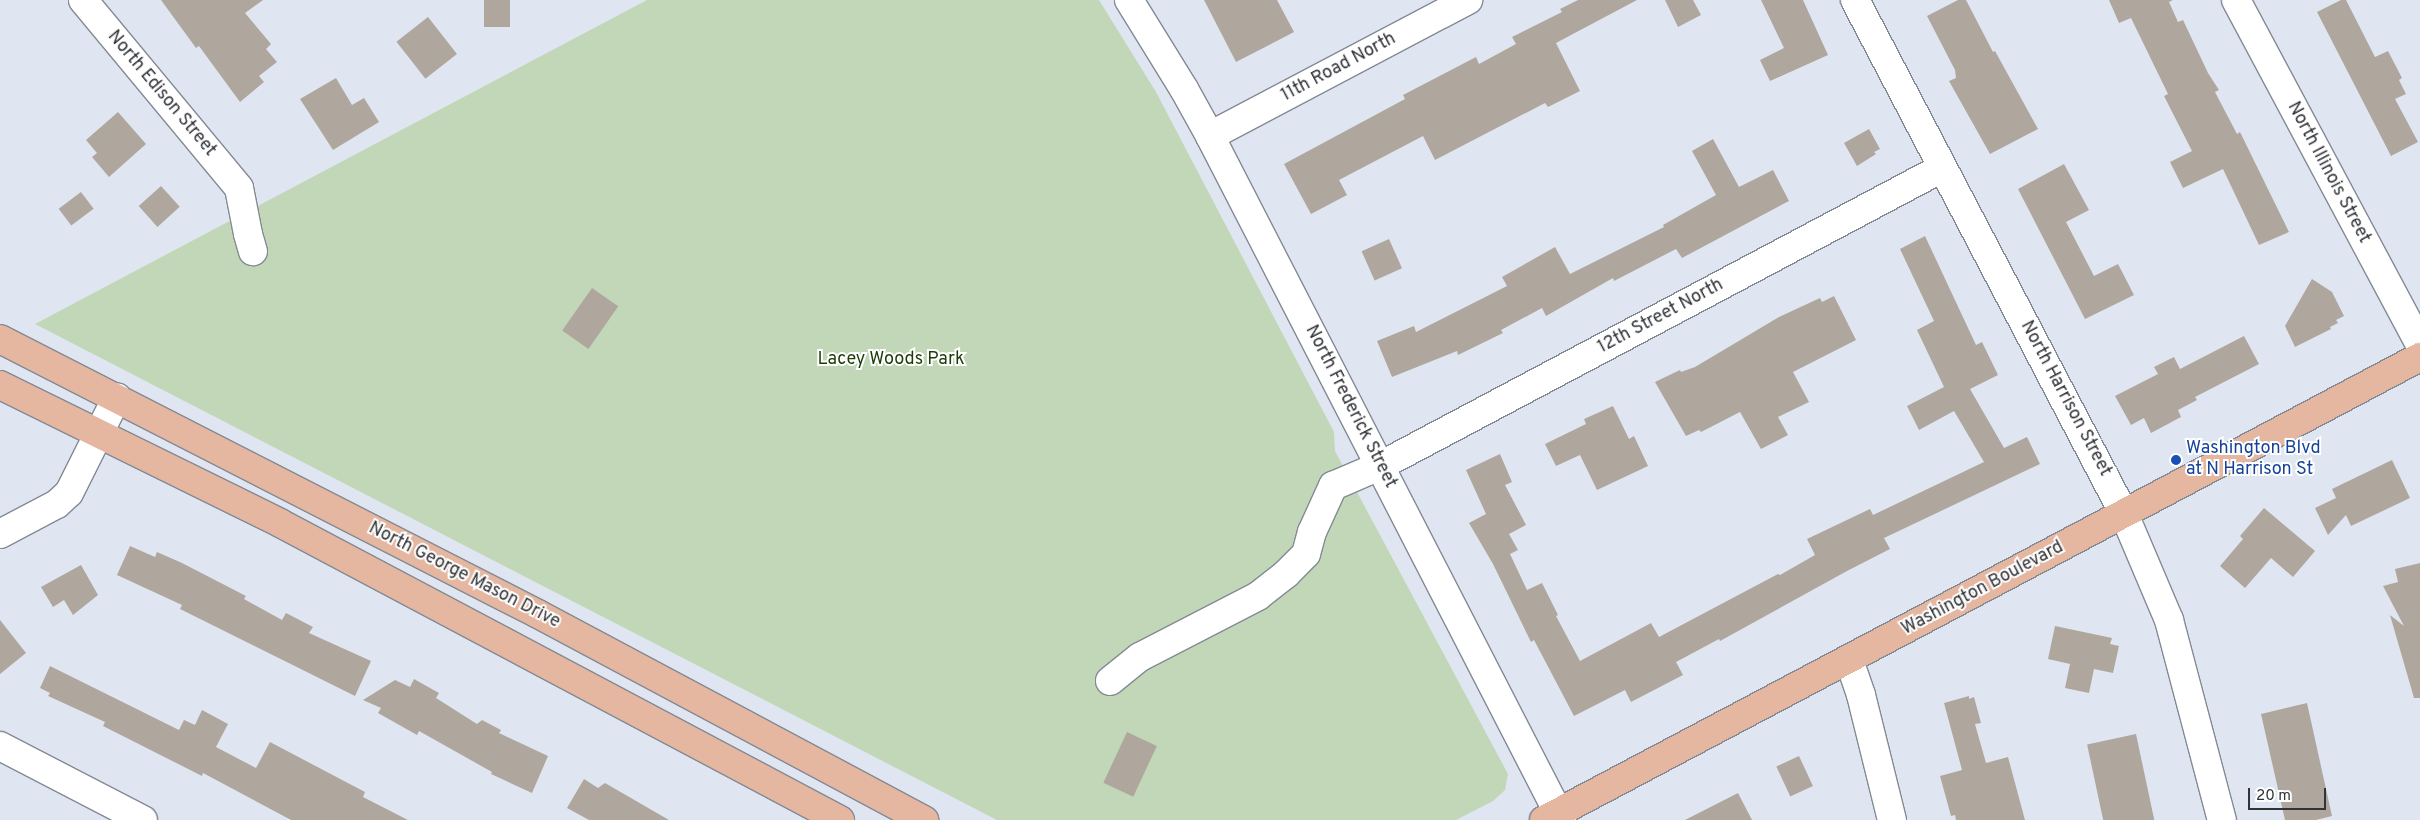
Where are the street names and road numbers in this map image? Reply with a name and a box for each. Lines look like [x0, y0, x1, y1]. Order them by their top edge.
street label: North Edison Street [102, 27, 220, 161]
street label: 11th Road North [1278, 29, 1400, 107]
street label: North Illinois Street [2282, 99, 2374, 247]
street label: 12th Street North [1595, 275, 1727, 359]
street label: North Harrison Street [2015, 318, 2115, 480]
street label: North Frederick Street [1300, 322, 1400, 492]
street label: North George Mason Drive [365, 518, 563, 634]
street label: Washington Boulevard [1898, 537, 2068, 641]

